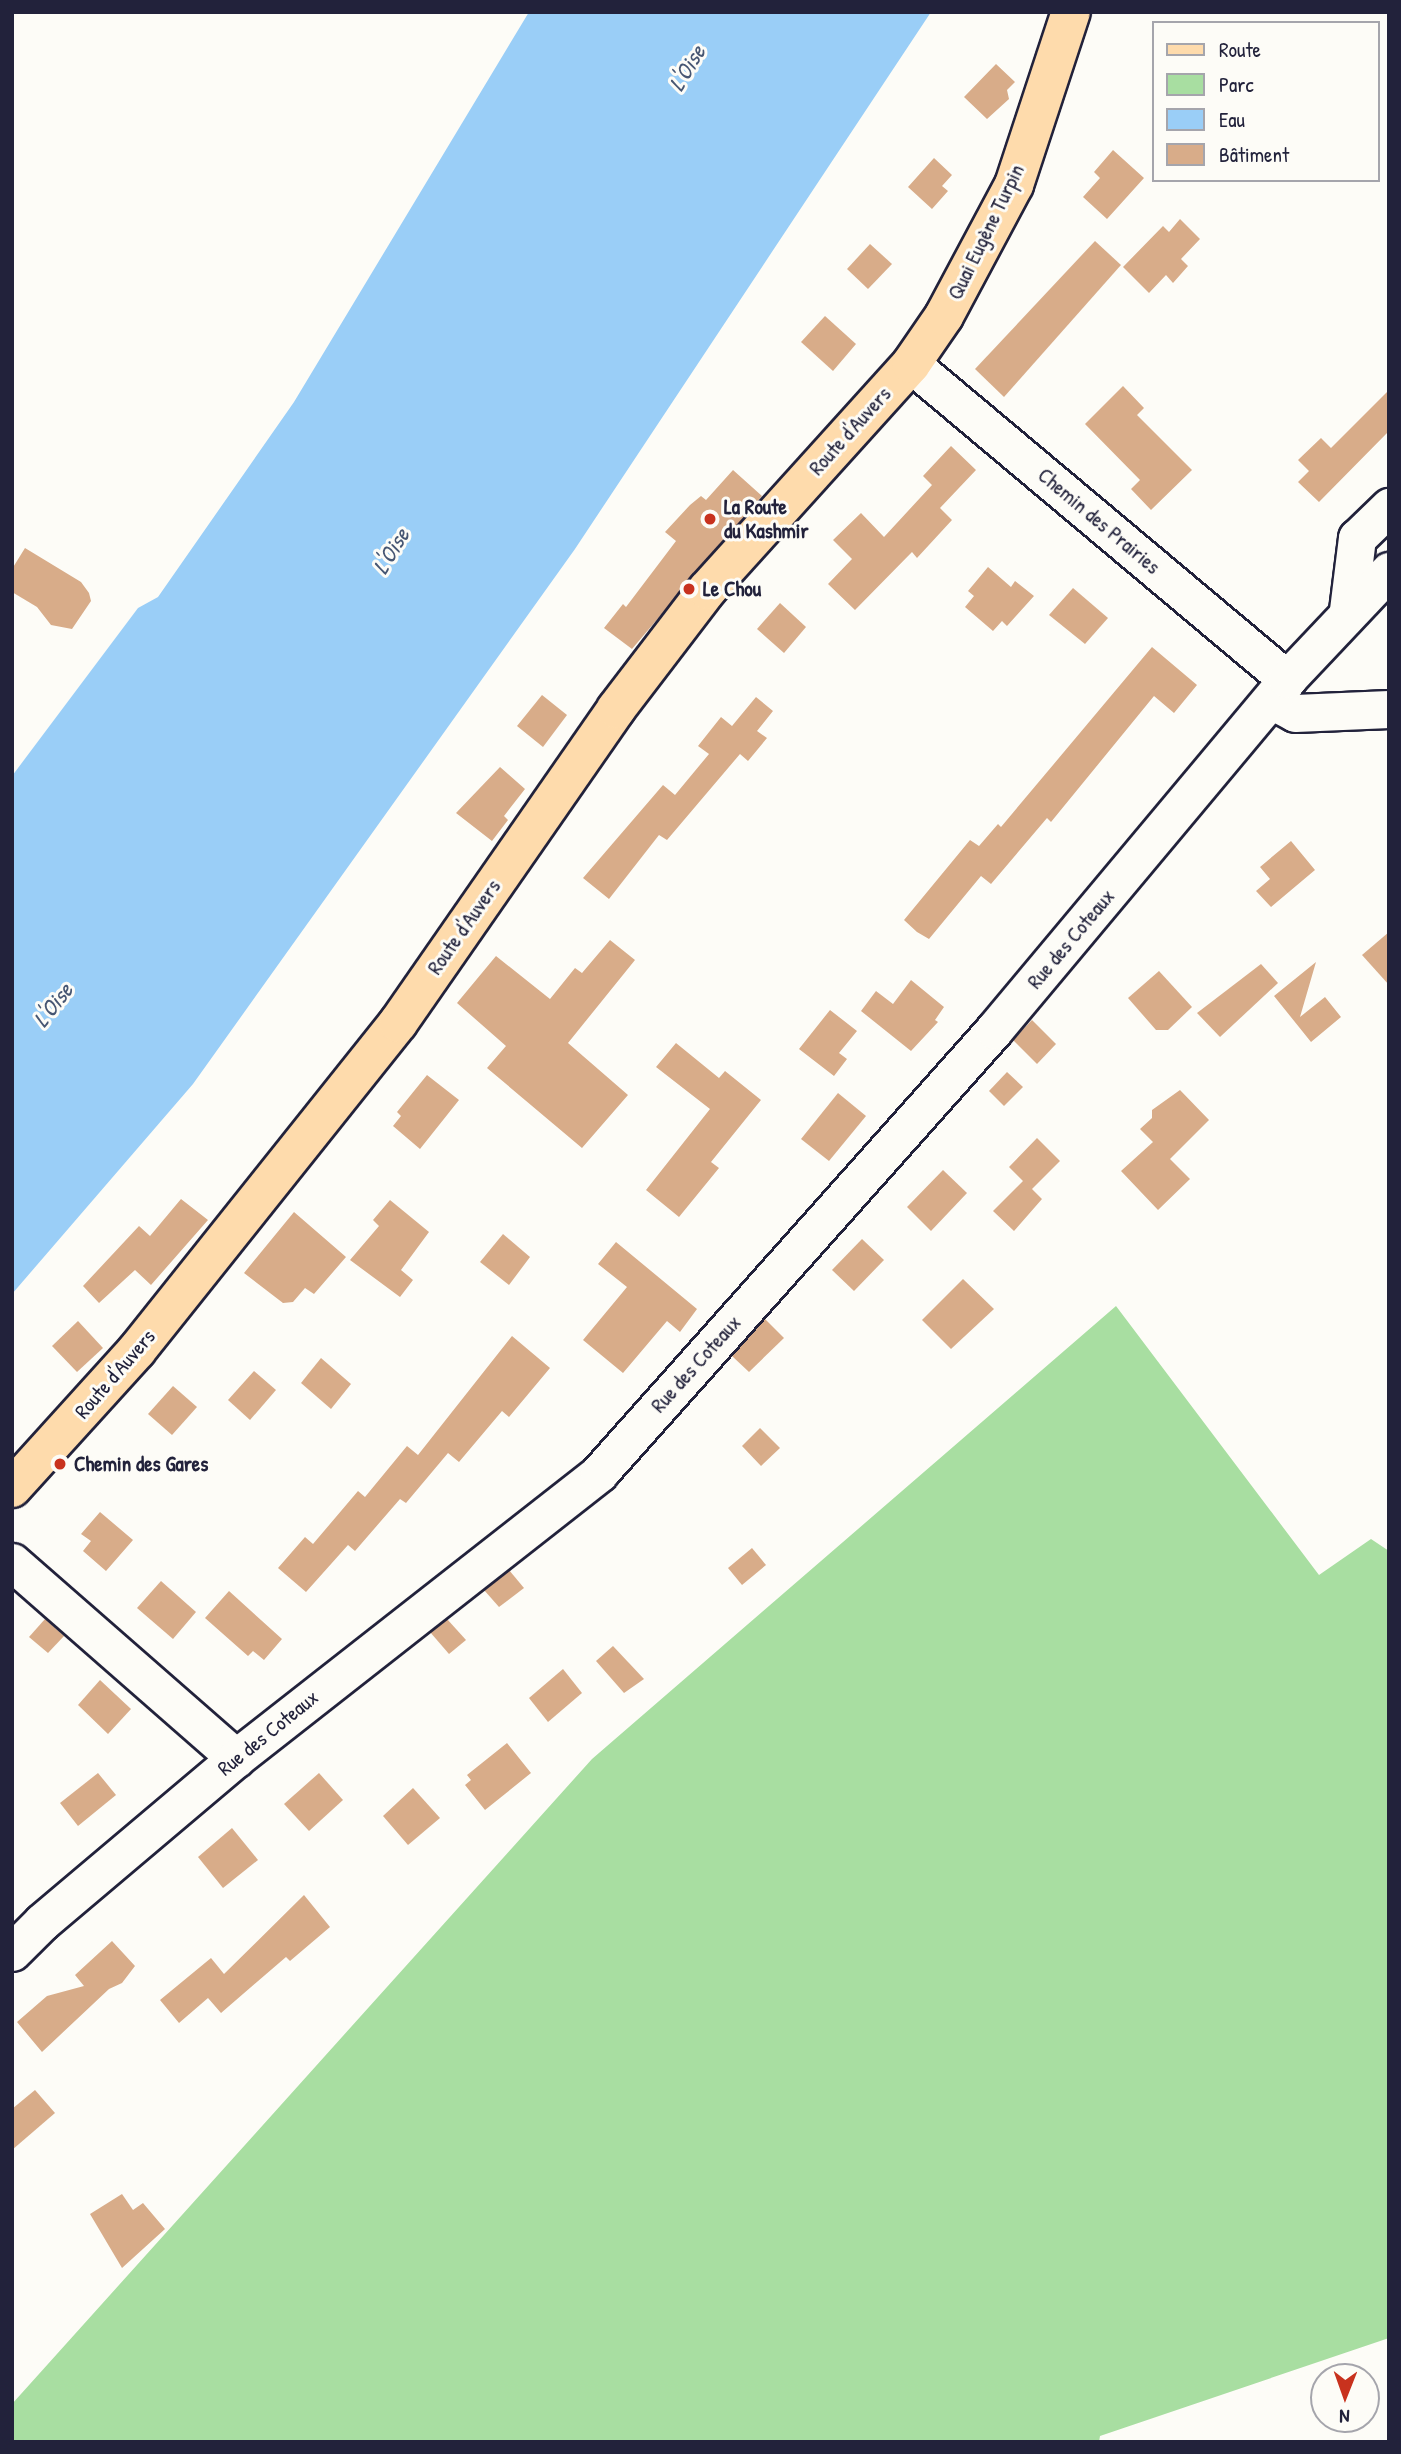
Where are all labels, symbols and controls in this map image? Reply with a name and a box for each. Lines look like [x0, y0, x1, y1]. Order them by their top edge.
legend [1152, 21, 1380, 182]
text: Route [1219, 35, 1261, 64]
water label: L'Oise [663, 40, 711, 96]
text: Parc [1219, 70, 1254, 99]
text: Eau [1219, 105, 1245, 134]
text: Bâtiment [1219, 140, 1289, 169]
street label: Quai Eugène Turpin [942, 160, 1030, 304]
street label: Route d'Auvers [804, 382, 896, 480]
street label: Chemin des Prairies [1033, 463, 1165, 579]
place label: La Route du Kashmir [724, 494, 809, 544]
marker: La Route du Kashmir [702, 511, 718, 527]
water label: L'Oise [367, 523, 415, 579]
place label: Le Chou [703, 576, 761, 602]
marker: Le Chou [681, 581, 697, 597]
street label: Route d'Auvers [422, 875, 506, 979]
street label: Rue des Coteaux [1022, 884, 1120, 994]
water label: L'Oise [27, 977, 79, 1033]
street label: Rue des Coteaux [646, 1310, 746, 1418]
street label: Route d'Auvers [69, 1324, 161, 1424]
place label: Chemin des Gares [74, 1451, 208, 1477]
marker: Chemin des Gares [52, 1456, 68, 1472]
street label: Rue des Coteaux [213, 1685, 323, 1781]
north arrow [1310, 2363, 1380, 2433]
text: N [1339, 2404, 1350, 2430]

